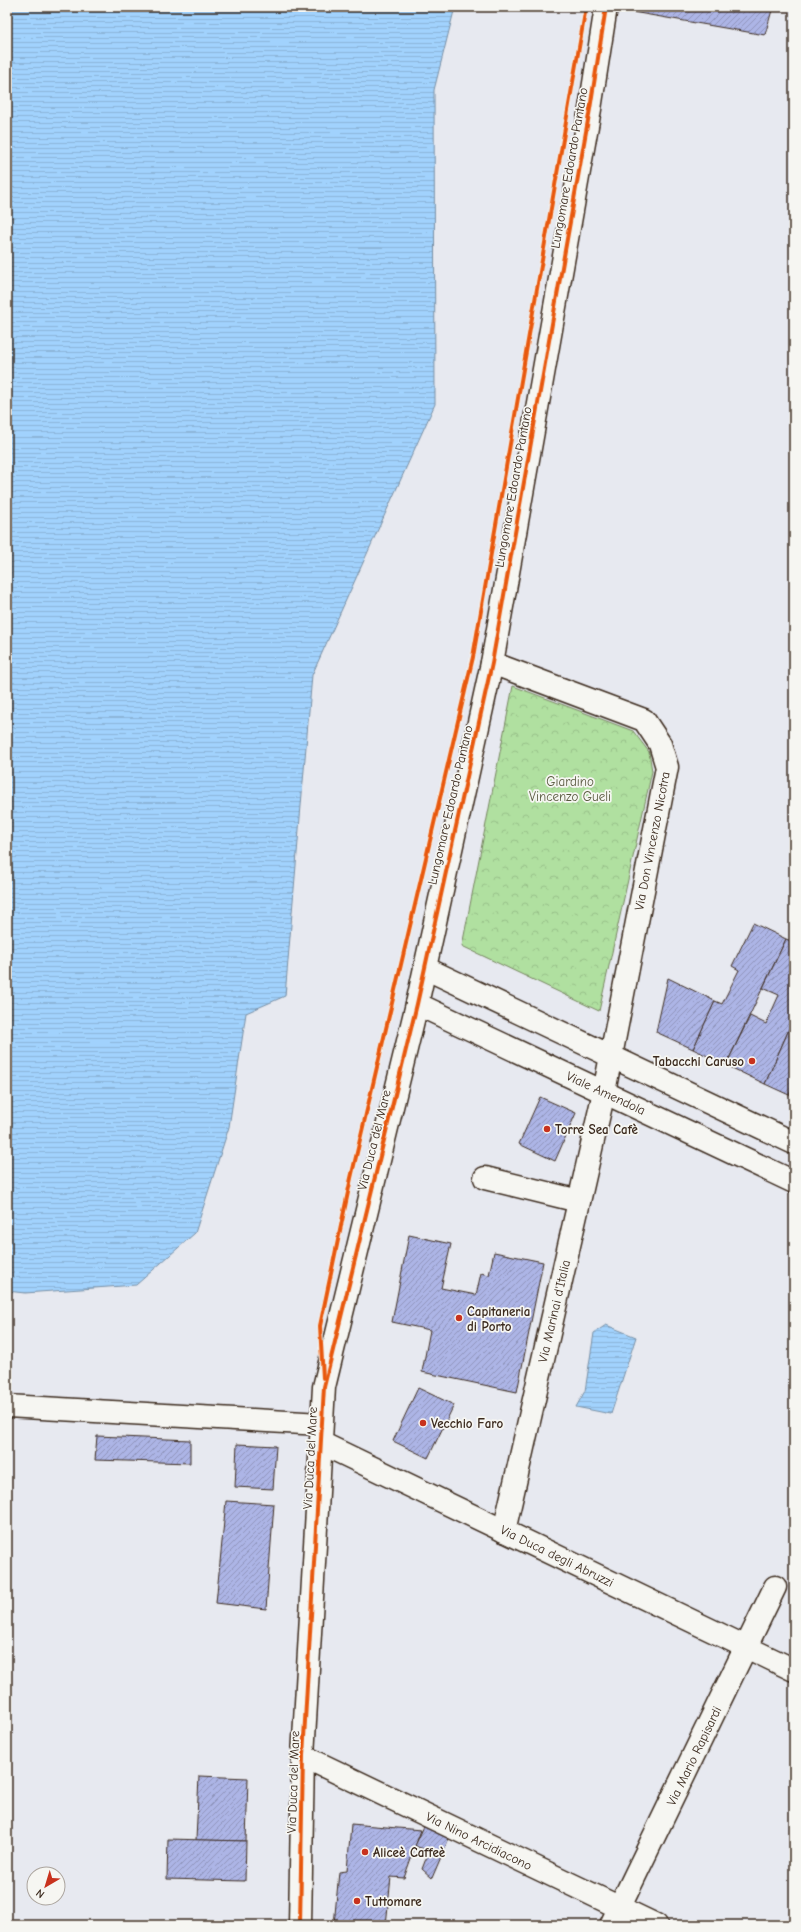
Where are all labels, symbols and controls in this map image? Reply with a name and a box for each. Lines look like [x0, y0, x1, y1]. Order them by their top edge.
street label: Lungomare Edoardo Pantano [547, 86, 591, 250]
street label: Lungomare Edoardo Pantano [491, 405, 535, 569]
street label: Lungomare Edoardo Pantano [424, 724, 476, 886]
street label: Via Don Vincenzo Nicotra [631, 770, 673, 912]
park label: Giardino Vincenzo Gueli [529, 774, 611, 804]
place label: Tabacchi Caruso [653, 1054, 744, 1069]
marker: Tabacchi Caruso [747, 1056, 757, 1066]
street label: Viale Amendola [564, 1068, 648, 1118]
street label: Via Duca del Mare [354, 1088, 394, 1192]
place label: Torre Sea Cafè [555, 1122, 639, 1137]
marker: Torre Sea Cafè [542, 1124, 552, 1134]
street label: Via Marinai d'Italia [535, 1258, 573, 1364]
place label: Capitaneria di Porto [467, 1304, 530, 1334]
marker: Capitaneria di Porto [454, 1313, 464, 1323]
street label: Via Duca del Mare [300, 1406, 320, 1510]
place label: Vecchio Faro [431, 1416, 503, 1431]
marker: Vecchio Faro [418, 1418, 428, 1428]
street label: Via Duca degli Abruzzi [498, 1522, 616, 1590]
street label: Via Mario Rapisardi [663, 1704, 725, 1808]
street label: Via Duca del Mare [284, 1730, 302, 1834]
street label: Via Nino Arcidiacono [423, 1809, 535, 1873]
place label: Aliceè Caffeè [373, 1845, 446, 1860]
marker: Aliceè Caffeè [360, 1847, 370, 1857]
north arrow [26, 1866, 66, 1906]
text: N [33, 1886, 47, 1901]
place label: Tuttomare [365, 1894, 422, 1909]
marker: Tuttomare [352, 1896, 362, 1906]

